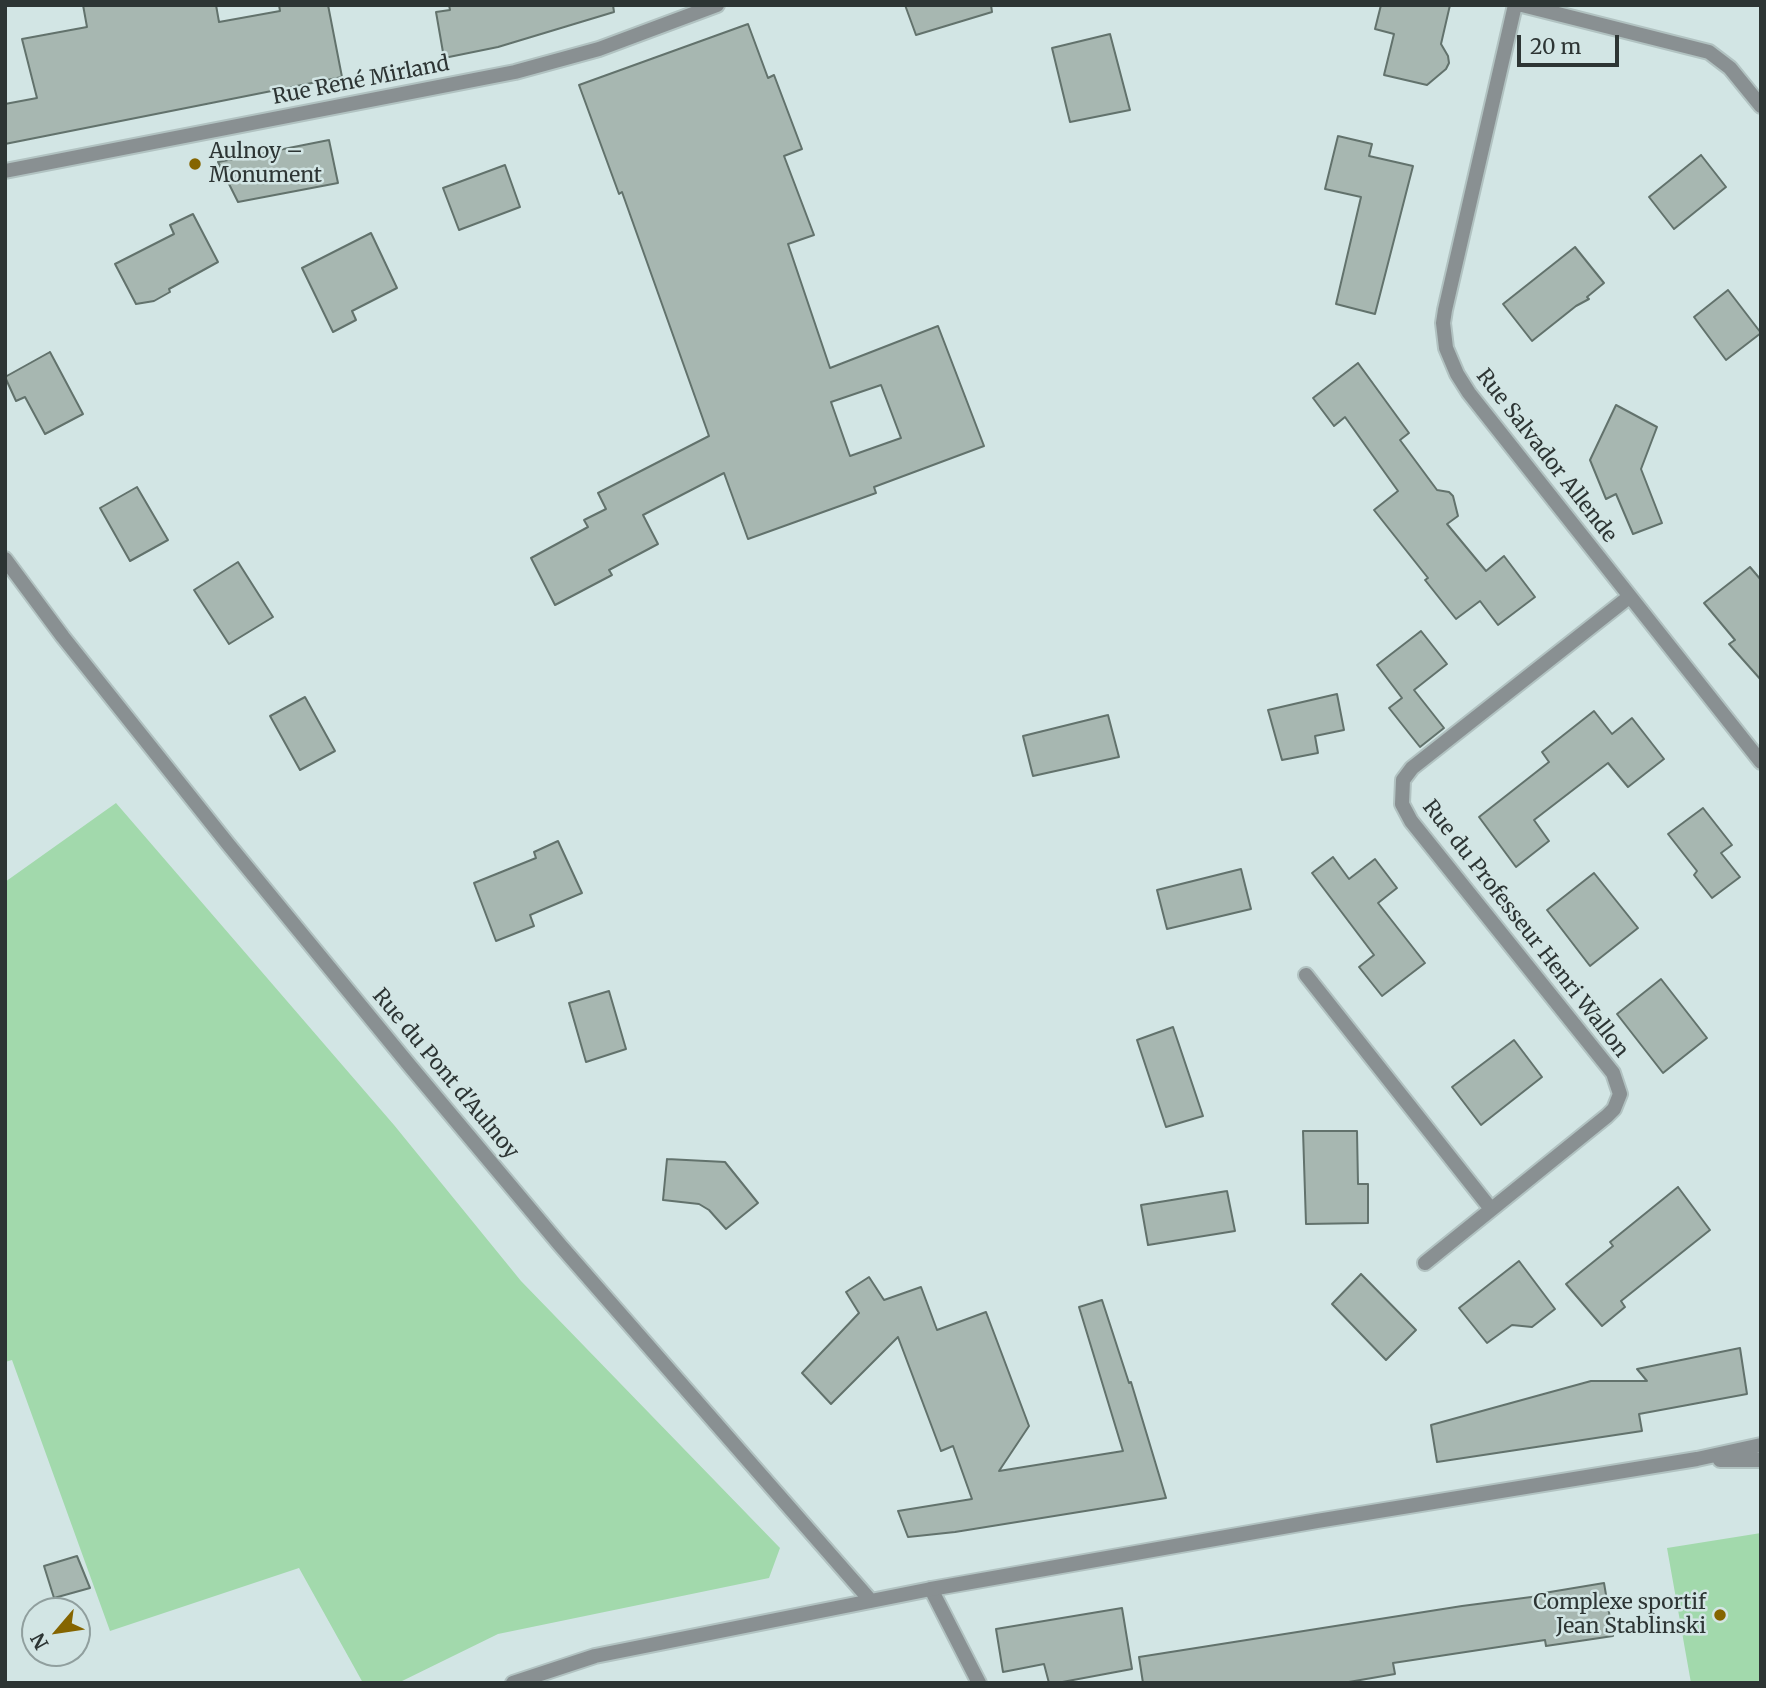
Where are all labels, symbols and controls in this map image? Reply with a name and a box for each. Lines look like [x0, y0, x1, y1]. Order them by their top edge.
scale bar [1521, 21, 1622, 65]
text: 20 m [1530, 33, 1581, 60]
street label: Rue René Mirland [271, 52, 451, 110]
place label: Aulnoy – Monument [209, 139, 322, 189]
marker: Aulnoy – Monument [187, 156, 203, 172]
street label: Rue Salvador Allende [1470, 364, 1622, 548]
street label: Rue du Professeur Henri Wallon [1417, 795, 1633, 1063]
street label: Rue du Pont d'Aulnoy [367, 984, 523, 1164]
place label: Complexe sportif Jean Stablinski [1533, 1590, 1706, 1640]
north arrow [21, 1597, 91, 1667]
marker: Complexe sportif Jean Stablinski [1712, 1607, 1728, 1623]
text: N [25, 1629, 54, 1654]

